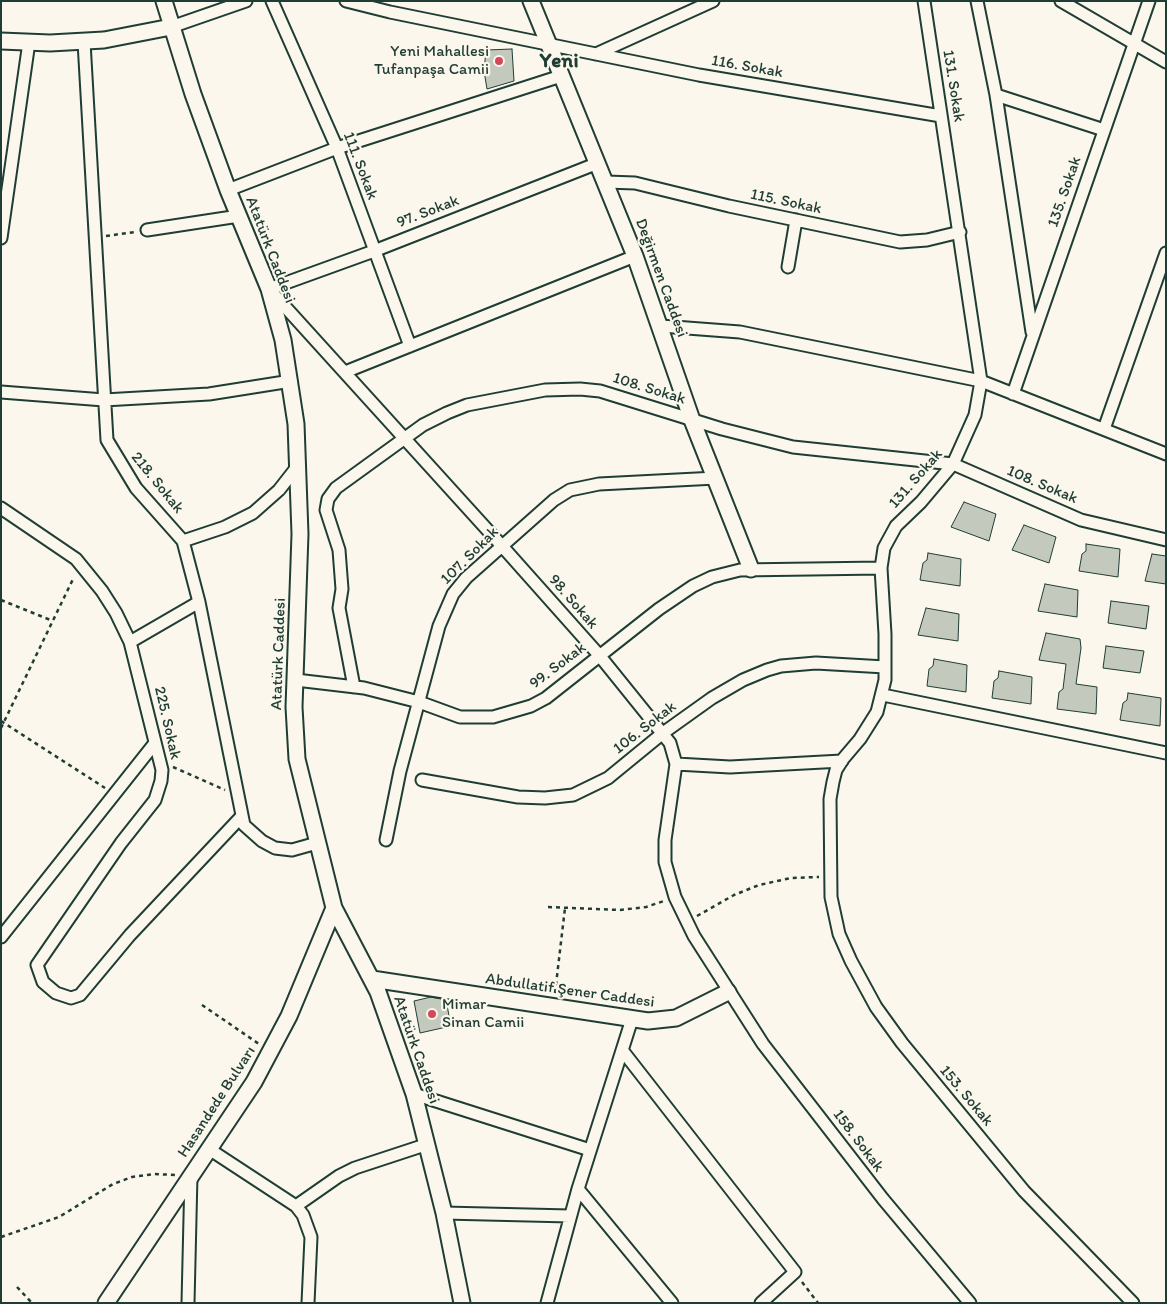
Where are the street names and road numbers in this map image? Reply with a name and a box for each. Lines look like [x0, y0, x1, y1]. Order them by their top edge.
street label: 131. Sokak [938, 49, 968, 123]
street label: 116. Sokak [710, 51, 784, 83]
street label: 111. Sokak [338, 129, 382, 203]
street label: 135. Sokak [1044, 154, 1086, 230]
street label: 115. Sokak [749, 185, 823, 219]
street label: 97. Sokak [394, 191, 462, 233]
street label: Atatürk Caddesi [241, 194, 299, 306]
street label: Değirmen Caddesi [631, 216, 691, 340]
street label: 108. Sokak [610, 369, 688, 409]
street label: 131. Sokak [885, 445, 947, 513]
street label: 218. Sokak [126, 448, 188, 518]
street label: 108. Sokak [1004, 461, 1080, 509]
street label: 107. Sokak [437, 523, 503, 589]
street label: 98. Sokak [544, 571, 602, 633]
street label: Atatürk Caddesi [267, 597, 291, 711]
street label: 99. Sokak [526, 639, 590, 693]
street label: 225. Sokak [149, 685, 185, 761]
street label: 106. Sokak [610, 697, 680, 759]
street label: Abdullatif Şener Caddesi [484, 970, 656, 1012]
street label: Atatürk Caddesi [389, 994, 443, 1106]
street label: Hasandede Bulvarı [174, 1043, 260, 1161]
street label: 153. Sokak [935, 1062, 997, 1130]
street label: 158. Sokak [828, 1106, 888, 1176]

